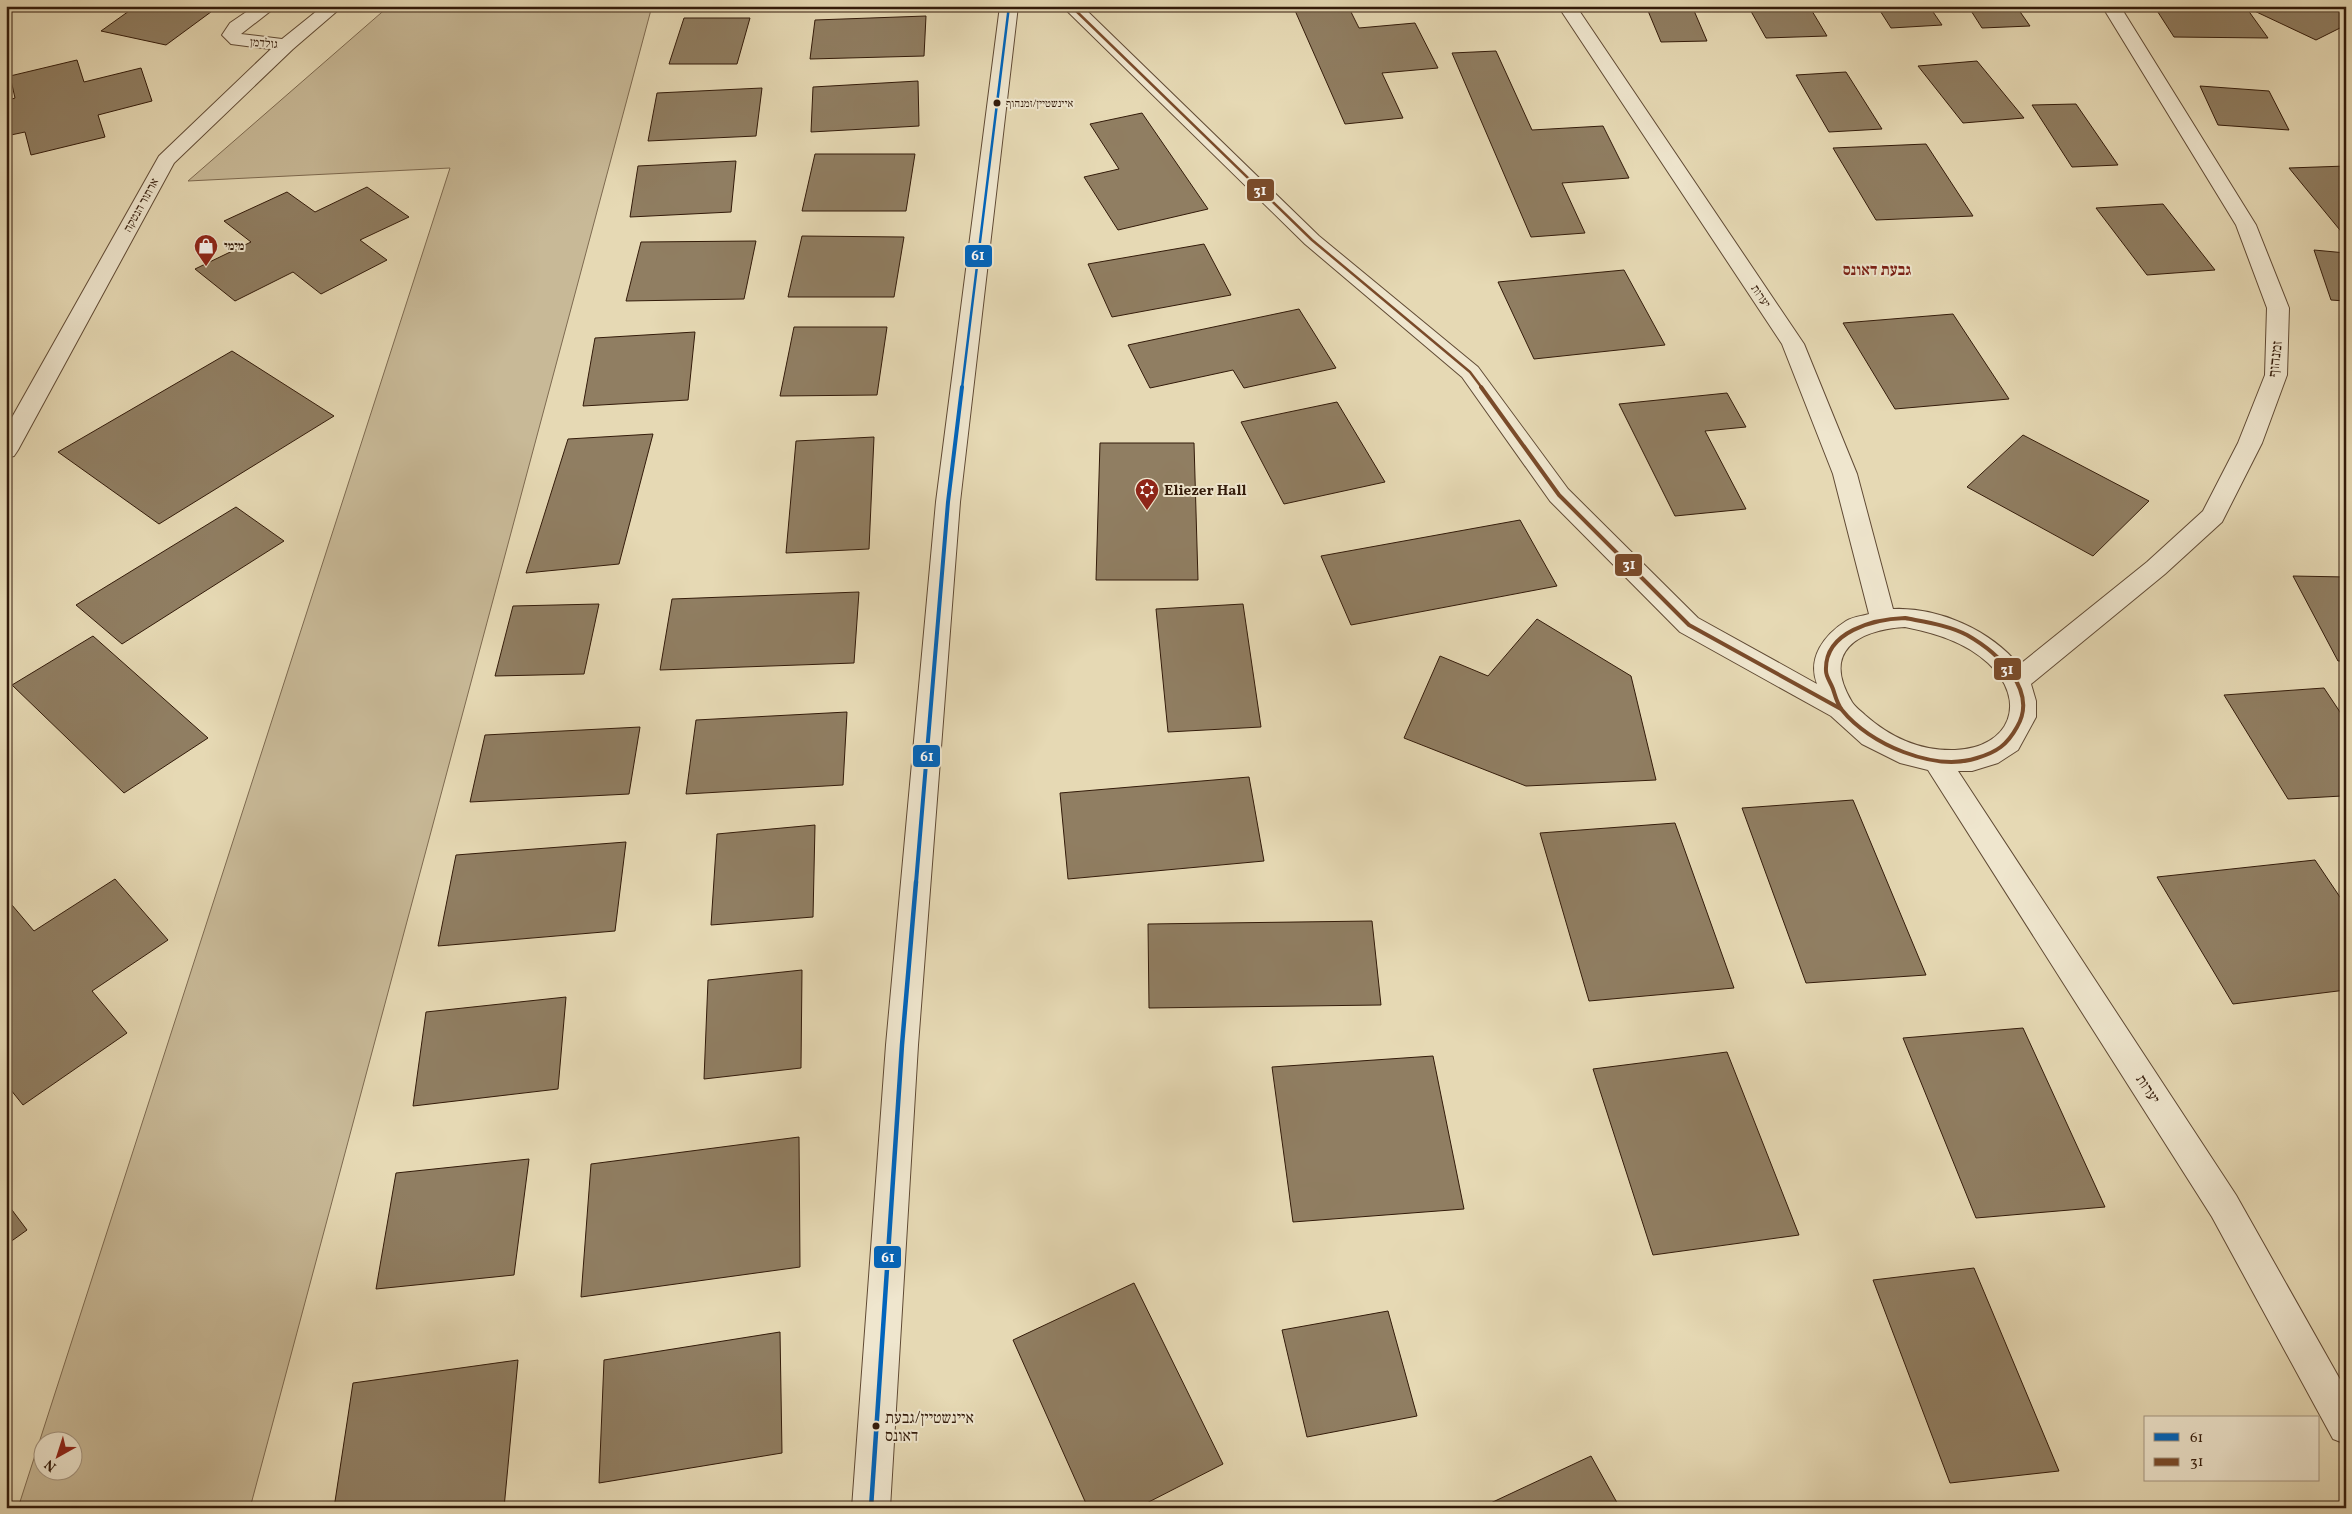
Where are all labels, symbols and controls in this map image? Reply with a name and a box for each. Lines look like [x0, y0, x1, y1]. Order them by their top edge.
street label: גולדמן [249, 35, 278, 53]
place label: איינשטיין/זמנהוף [1006, 97, 1073, 112]
marker: איינשטיין/זמנהוף [992, 98, 1002, 108]
street label: ארתור הנטקה [120, 176, 163, 235]
line badge: 31 [1246, 178, 1275, 202]
text: 31 [1254, 182, 1266, 201]
shop icon: מימי [193, 233, 219, 267]
place label: מימי [224, 239, 244, 255]
line badge: 61 [964, 244, 993, 268]
text: 61 [971, 247, 985, 266]
district label: גבעת דאונס [1843, 260, 1911, 282]
street label: יערות [1747, 282, 1774, 311]
street label: זמנהוף [2264, 340, 2289, 378]
synagogue icon: Eliezer Hall [1134, 477, 1160, 511]
place label: Eliezer Hall [1164, 481, 1247, 502]
line badge: 31 [1614, 553, 1643, 577]
text: 31 [1623, 556, 1635, 575]
line badge: 31 [1993, 657, 2022, 681]
text: 31 [2001, 661, 2013, 680]
line badge: 61 [912, 744, 941, 768]
text: 61 [920, 748, 934, 767]
street label: יערות [2130, 1071, 2164, 1108]
line badge: 61 [873, 1245, 902, 1269]
text: 61 [881, 1249, 895, 1268]
place label: איינשטיין/גבעת דאונס [885, 1408, 974, 1448]
legend [2144, 1416, 2320, 1482]
marker: איינשטיין/גבעת דאונס [871, 1421, 881, 1431]
text: 61 [2190, 1428, 2203, 1449]
north arrow [32, 1432, 82, 1482]
text: 31 [2190, 1452, 2204, 1473]
text: N [41, 1454, 61, 1476]

